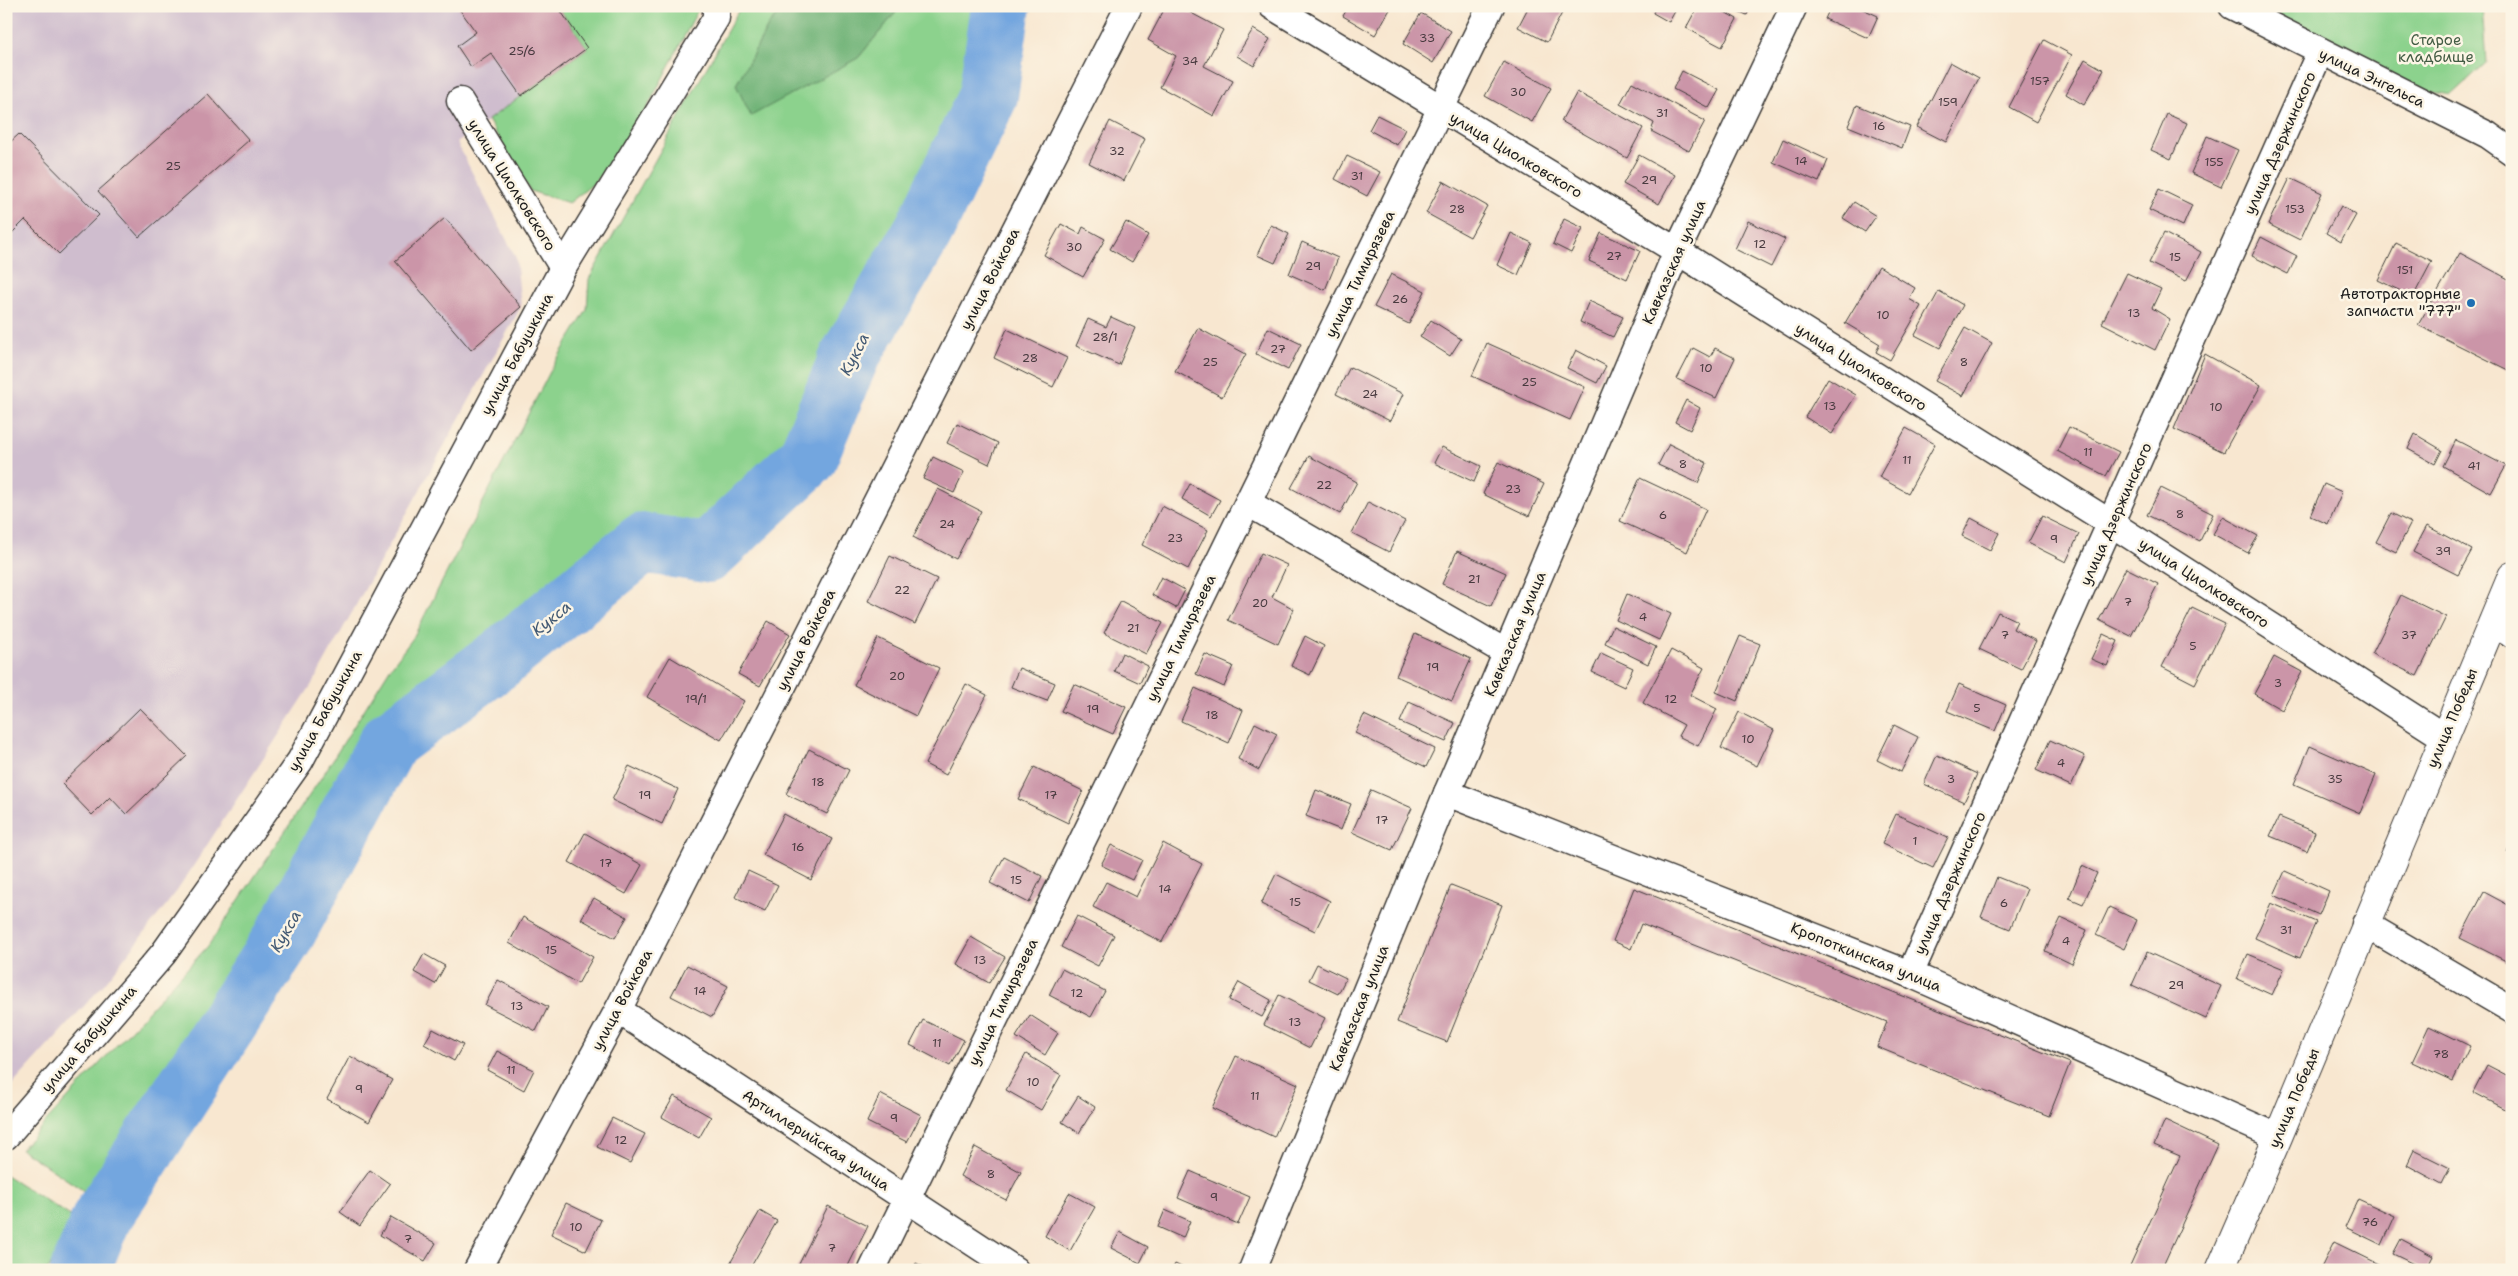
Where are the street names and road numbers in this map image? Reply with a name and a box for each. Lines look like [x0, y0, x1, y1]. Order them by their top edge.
street label: улица Энгельса [2316, 44, 2429, 113]
street label: улица Дзержинского [2239, 68, 2321, 218]
street label: улица Циолковского [1446, 107, 1586, 203]
street label: улица Циолковского [463, 115, 561, 255]
street label: Кавказская улица [1638, 196, 1711, 327]
street label: улица Тимирязева [1321, 207, 1400, 341]
street label: улица Войкова [956, 224, 1025, 333]
street label: улица Бабушкина [476, 289, 558, 419]
street label: улица Циолковского [1791, 318, 1931, 416]
street label: улица Дзержинского [2075, 439, 2157, 589]
street label: улица Циолковского [2135, 533, 2273, 633]
street label: Кавказская улица [1480, 568, 1551, 700]
street label: улица Тимирязева [1142, 571, 1221, 705]
street label: улица Войкова [772, 585, 841, 694]
street label: улица Бабушкина [283, 646, 367, 775]
street label: улица Победы [2422, 665, 2482, 771]
street label: улица Дзержинского [1909, 808, 1991, 958]
street label: Кропоткинская улица [1788, 918, 1945, 997]
street label: улица Тимирязева [964, 935, 1043, 1069]
street label: Кавказская улица [1325, 941, 1394, 1074]
street label: улица Войкова [587, 945, 657, 1054]
street label: улица Бабушкина [37, 981, 142, 1097]
street label: улица Победы [2264, 1045, 2324, 1151]
street label: Артиллерийская улица [738, 1085, 894, 1196]

